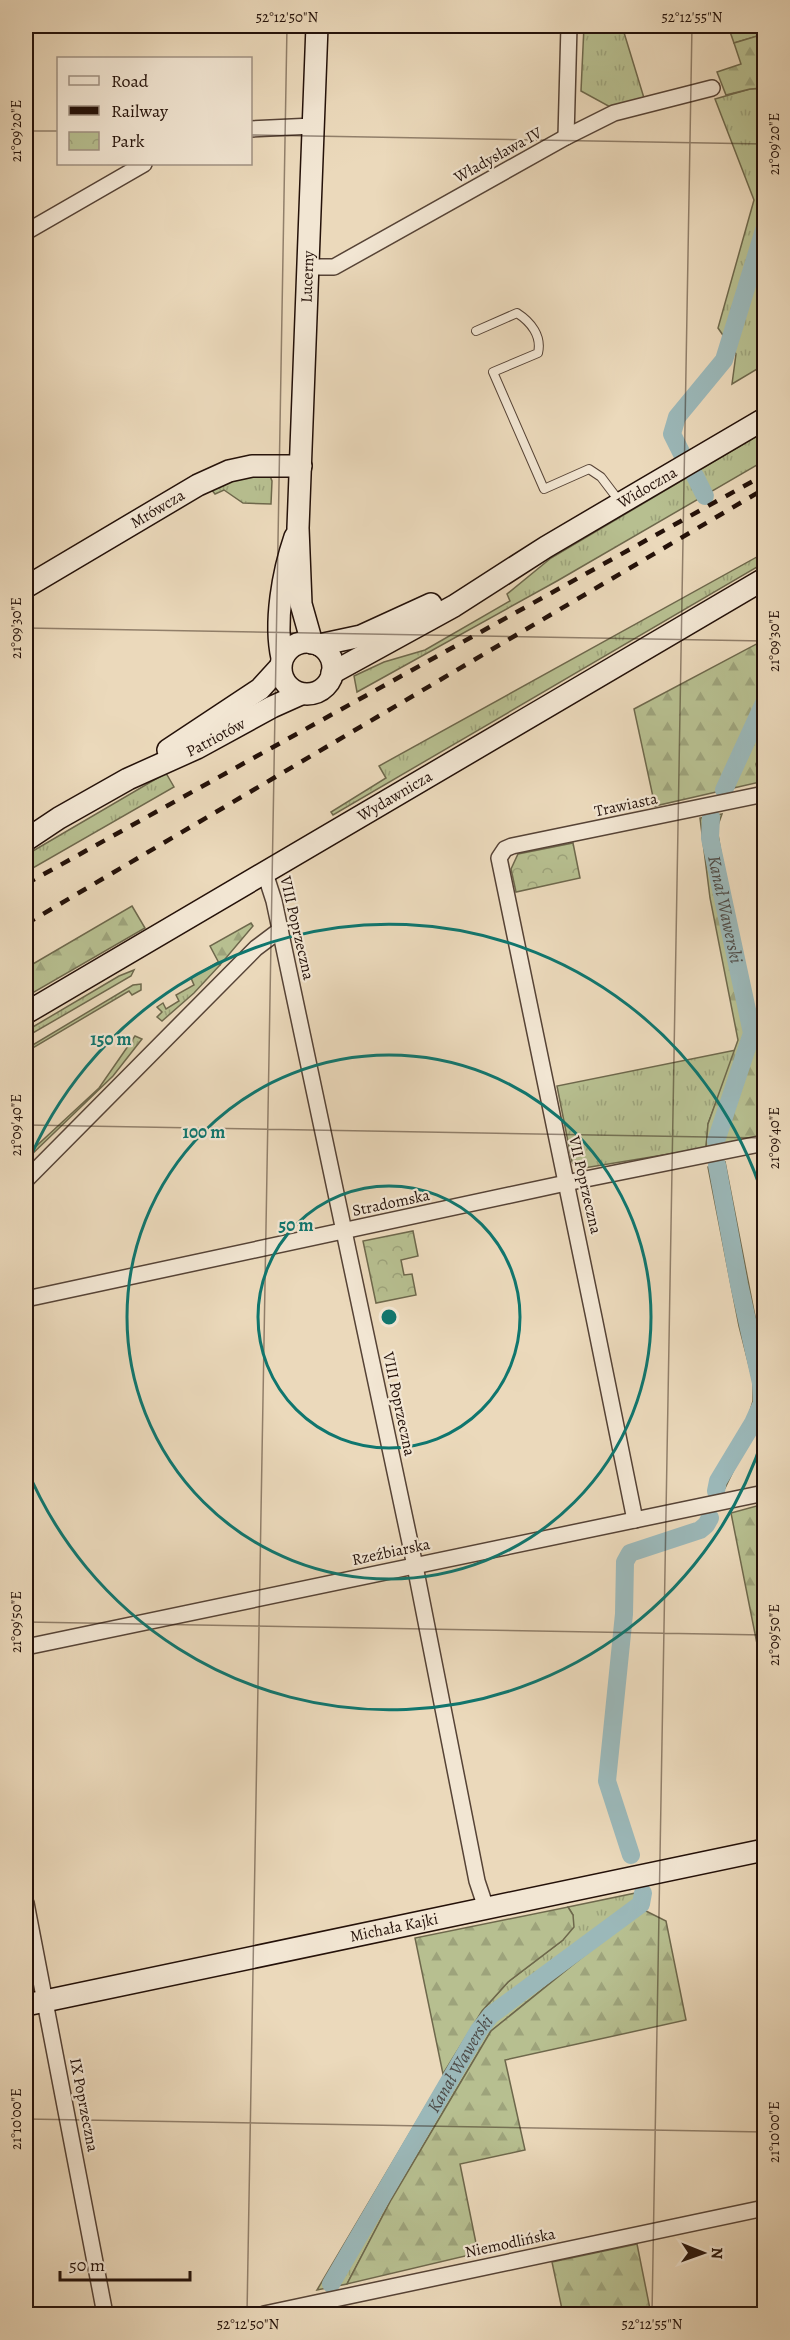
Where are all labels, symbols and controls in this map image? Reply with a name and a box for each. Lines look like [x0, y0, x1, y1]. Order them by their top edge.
text: 52°12'50"N [256, 7, 319, 27]
text: 52°12'55"N [661, 7, 723, 27]
legend [57, 57, 252, 165]
text: Road [111, 69, 149, 93]
text: Railway [111, 99, 169, 123]
text: 21°09'20"E [6, 100, 26, 162]
text: 21°09'20"E [764, 113, 784, 175]
street label: Władysława IV [449, 122, 546, 189]
text: Park [111, 129, 145, 153]
street label: Lucerny [296, 249, 320, 303]
street label: Widoczna [613, 461, 682, 514]
street label: Mrówcza [126, 484, 189, 534]
text: 21°09'30"E [6, 597, 26, 659]
text: 21°09'30"E [764, 610, 784, 672]
street label: Patriotów [183, 712, 250, 762]
street label: Wydawnicza [353, 765, 437, 827]
street label: Trawiasta [593, 787, 660, 822]
water label: Kanał Wawerski [702, 853, 749, 966]
street label: VIII Poprzeczna [274, 873, 320, 983]
text: 150 m [90, 1027, 132, 1051]
text: 21°09'40"E [6, 1094, 26, 1156]
text: 21°09'40"E [764, 1107, 784, 1169]
text: 100 m [183, 1120, 225, 1144]
street label: VII Poprzeczna [563, 1133, 607, 1237]
street label: Stradomska [350, 1184, 432, 1222]
text: 50 m [279, 1213, 313, 1237]
centre of rings [379, 1307, 399, 1327]
street label: VIII Poprzeczna [377, 1349, 421, 1459]
street label: Rzeźbiarska [350, 1533, 433, 1571]
text: 21°09'50"E [6, 1591, 26, 1653]
text: 21°09'50"E [764, 1604, 784, 1666]
street label: Michała Kajki [348, 1908, 440, 1948]
water label: Kanał Wawerski [421, 2010, 498, 2117]
street label: IX Poprzeczna [64, 2056, 104, 2154]
text: 21°10'00"E [6, 2088, 26, 2150]
text: 21°10'00"E [764, 2101, 784, 2163]
street label: Niemodlińska [463, 2223, 558, 2263]
north arrow [673, 2223, 733, 2283]
scale bar [60, 2244, 190, 2282]
text: N [706, 2247, 728, 2260]
text: 50 m [69, 2253, 105, 2277]
text: 52°12'50"N [217, 2314, 280, 2334]
text: 52°12'55"N [621, 2314, 683, 2334]

